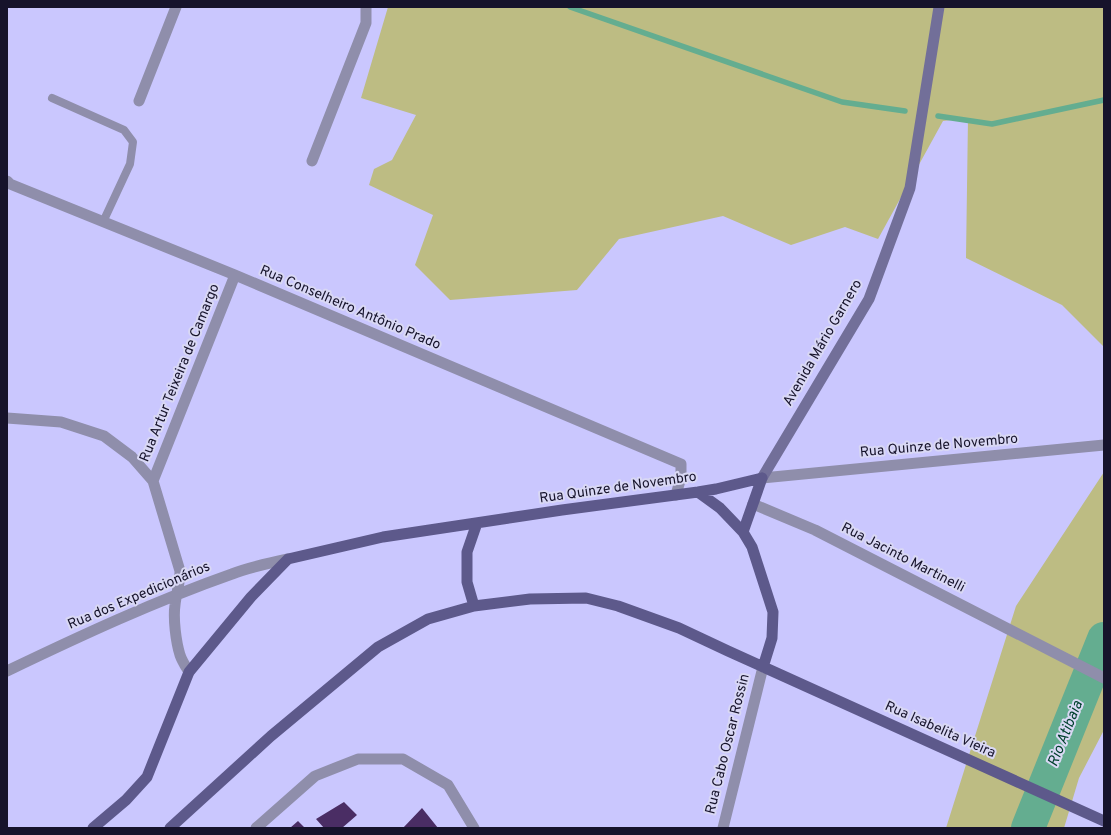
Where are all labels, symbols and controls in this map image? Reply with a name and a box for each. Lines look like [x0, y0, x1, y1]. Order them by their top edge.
street label: Rua Conselheiro Antônio Prado [257, 262, 443, 354]
street label: Avenida Mário Garnero [780, 276, 866, 409]
street label: Rua Artur Teixeira de Camargo [136, 281, 224, 465]
street label: Rua Quinze de Novembro [859, 431, 1019, 461]
street label: Rua Quinze de Novembro [538, 469, 698, 507]
street label: Rua Jacinto Martinelli [838, 519, 968, 597]
street label: Rua dos Expedicionários [65, 558, 213, 634]
street label: Rua Cabo Oscar Rossin [702, 672, 754, 816]
street label: Rua Isabelita Vieira [882, 698, 998, 762]
water label: Rio Atibaia [1044, 698, 1088, 770]

